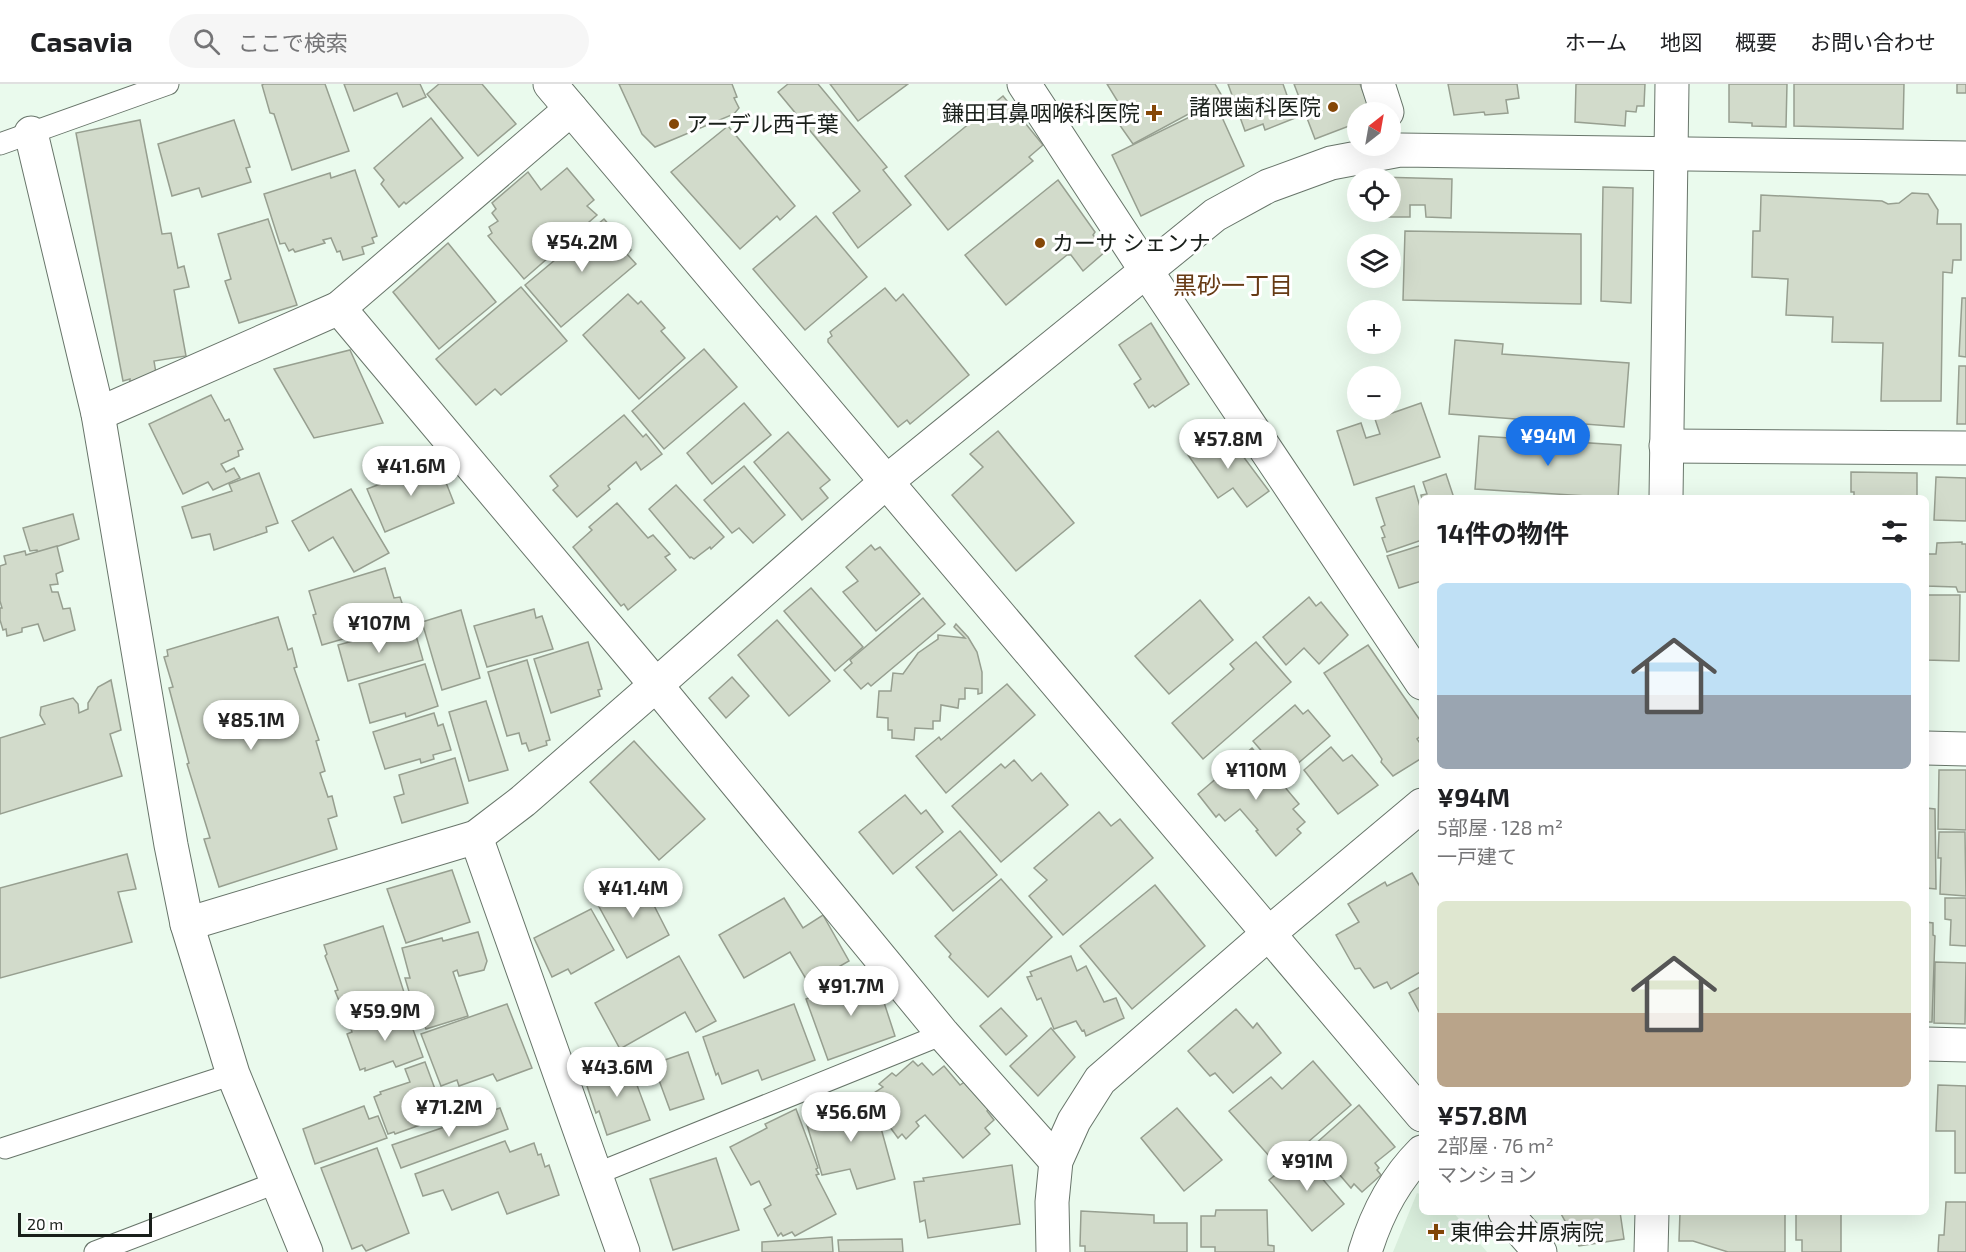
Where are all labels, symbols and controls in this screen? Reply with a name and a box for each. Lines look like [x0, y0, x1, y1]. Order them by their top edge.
search box [169, 14, 589, 68]
text: Casavia [30, 24, 133, 58]
icon: search [190, 25, 223, 58]
text: ここで検索 [238, 29, 348, 55]
text: ホーム [1565, 29, 1627, 54]
text: 地図 [1660, 29, 1702, 54]
text: 概要 [1735, 29, 1777, 54]
text: お問い合わせ [1810, 29, 1936, 54]
place label: 諸隈歯科医院 [1189, 93, 1321, 119]
place label: 鎌田耳鼻咽喉科医院 [942, 99, 1140, 125]
marker: 諸隈歯科医院 [1326, 100, 1340, 114]
north arrow [1347, 102, 1401, 156]
map controls [1347, 102, 1401, 420]
marker: 鎌田耳鼻咽喉科医院 [1145, 104, 1163, 122]
place label: アーデル西千葉 [686, 110, 839, 136]
marker: アーデル西千葉 [667, 117, 681, 131]
button: locate [1347, 168, 1401, 222]
pin: ¥54.2M [533, 222, 631, 273]
text: ¥54.2M [546, 229, 618, 253]
place label: カーサ シェンナ [1052, 229, 1210, 255]
button: layers [1347, 234, 1401, 288]
marker: カーサ シェンナ [1033, 236, 1047, 250]
district label: 黒砂一丁目 [1173, 270, 1293, 299]
button: + [1347, 300, 1401, 354]
button: − [1347, 366, 1401, 420]
pin: ¥94M [1512, 416, 1584, 467]
pin: ¥57.8M [1179, 419, 1277, 470]
text: ¥94M [1520, 423, 1576, 447]
text: ¥57.8M [1193, 426, 1263, 450]
pin: ¥41.6M [362, 446, 460, 497]
text: ¥41.6M [376, 453, 446, 477]
icon: filters [1878, 515, 1911, 548]
text: 14件の物件 [1437, 517, 1569, 548]
pin: ¥107M [337, 603, 421, 654]
text: ¥107M [347, 610, 411, 634]
icon: home [1620, 622, 1728, 730]
pin: ¥85.1M [202, 700, 300, 751]
text: ¥85.1M [217, 707, 285, 731]
pin: ¥110M [1214, 750, 1298, 801]
text: ¥110M [1225, 757, 1287, 781]
text: ¥94M [1437, 781, 1510, 812]
text: 5部屋 · 128 m² [1437, 815, 1563, 839]
text: 一戸建て [1437, 844, 1517, 868]
pin: ¥41.4M [584, 868, 682, 919]
text: ¥41.4M [598, 875, 668, 899]
icon: home [1620, 940, 1728, 1048]
pin: ¥91.7M [802, 966, 900, 1017]
text: ¥91.7M [818, 973, 884, 997]
pin: ¥59.9M [336, 991, 434, 1042]
text: ¥59.9M [349, 998, 421, 1022]
pin: ¥43.6M [568, 1047, 666, 1098]
text: ¥43.6M [581, 1054, 653, 1078]
pin: ¥71.2M [400, 1087, 498, 1138]
pin: ¥56.6M [802, 1092, 900, 1143]
text: ¥71.2M [415, 1094, 483, 1118]
text: ¥56.6M [815, 1099, 887, 1123]
text: ¥57.8M [1437, 1099, 1528, 1130]
text: 2部屋 · 76 m² [1437, 1133, 1554, 1157]
pin: ¥91M [1271, 1141, 1343, 1192]
text: ¥91M [1281, 1148, 1333, 1172]
text: マンション [1437, 1162, 1537, 1186]
scale bar [18, 1210, 152, 1238]
text: 20 m [27, 1214, 63, 1233]
place label: 東伸会井原病院 [1450, 1218, 1604, 1244]
marker: 東伸会井原病院 [1427, 1223, 1445, 1241]

